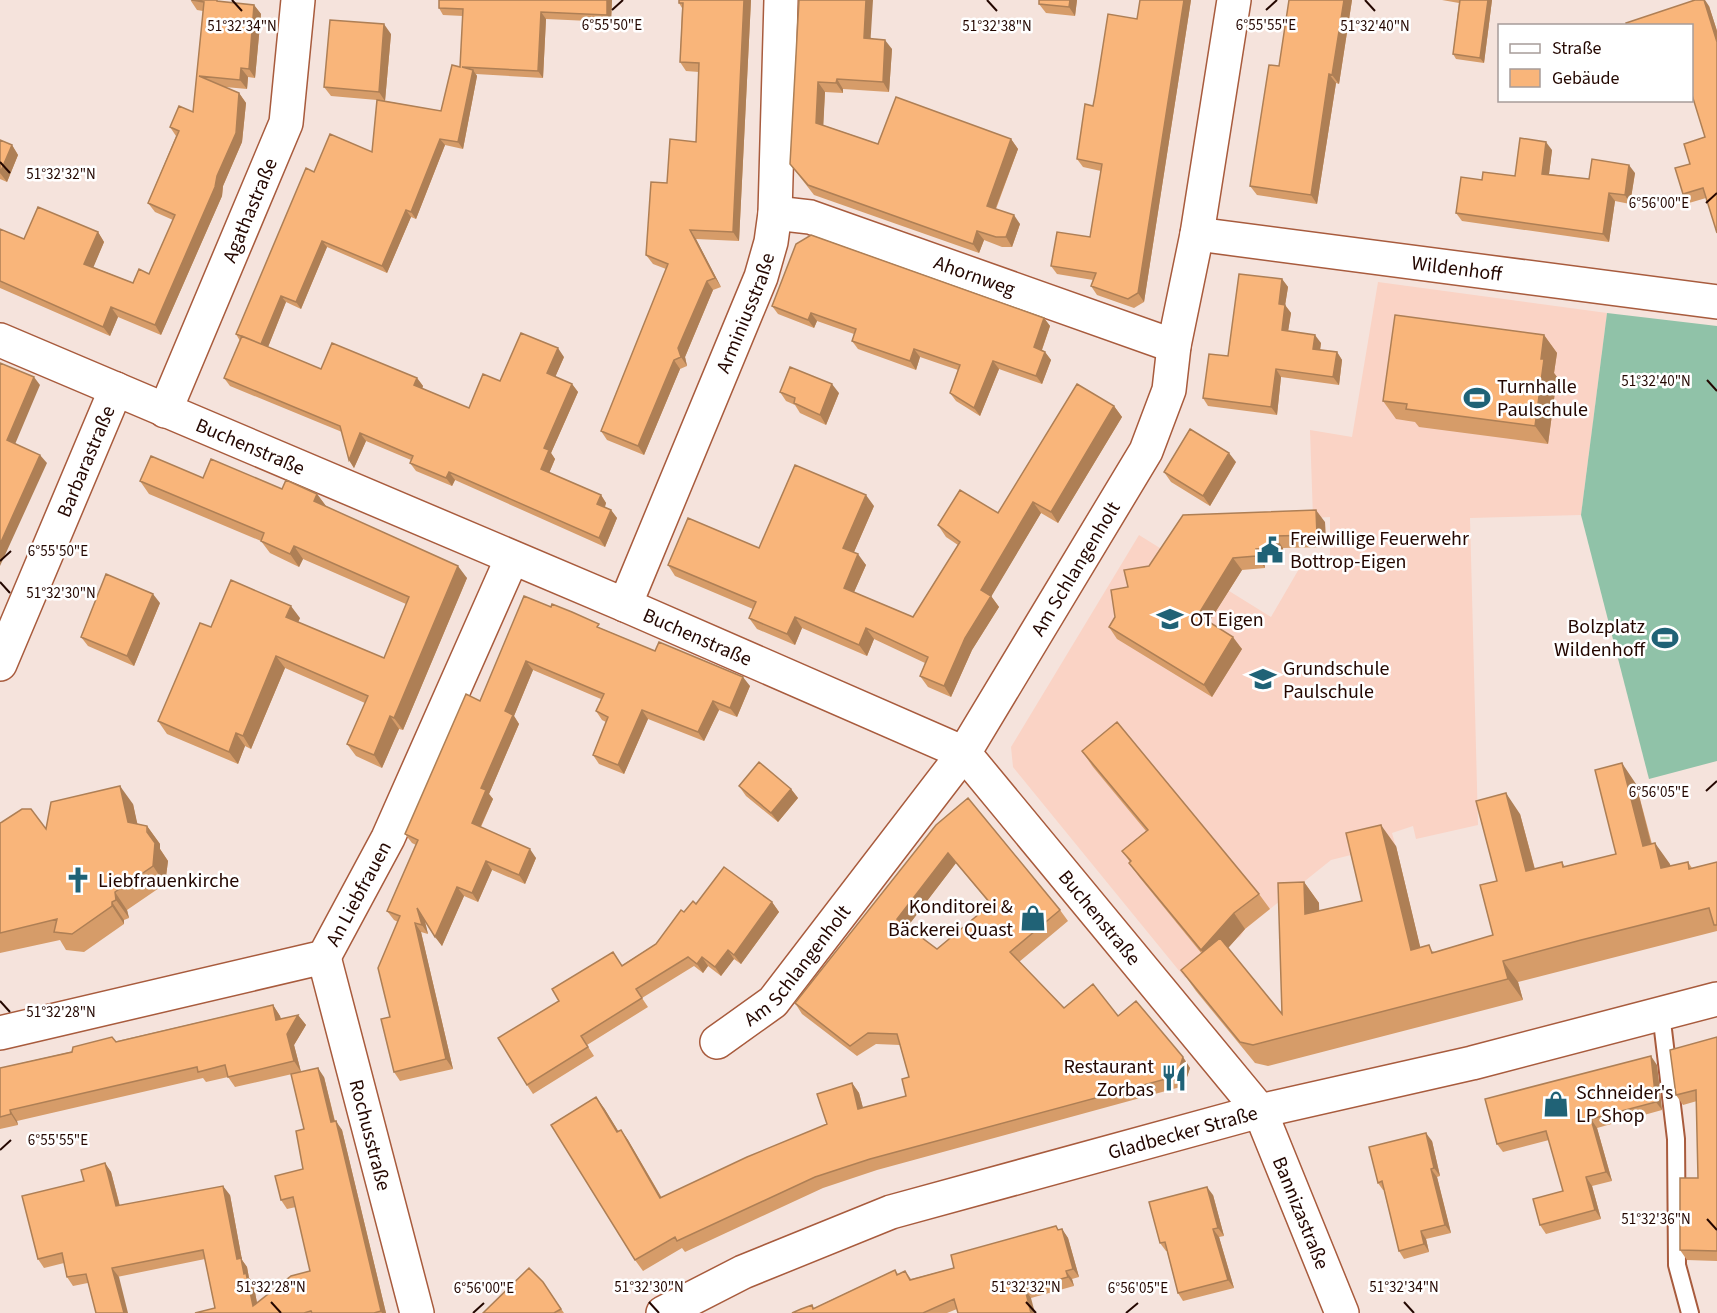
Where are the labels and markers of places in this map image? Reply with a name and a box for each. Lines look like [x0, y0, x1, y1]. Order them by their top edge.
place label: Turnhalle Paulschule [1497, 373, 1588, 424]
sports icon: Turnhalle Paulschule [1462, 383, 1492, 413]
place label: Freiwillige Feuerwehr Bottrop-Eigen [1290, 525, 1469, 576]
public building icon: Freiwillige Feuerwehr Bottrop-Eigen [1255, 535, 1285, 565]
school or university icon: OT Eigen [1155, 604, 1185, 634]
place label: OT Eigen [1190, 606, 1264, 634]
place label: Bolzplatz Wildenhoff [1554, 613, 1646, 664]
sports icon: Bolzplatz Wildenhoff [1650, 623, 1680, 653]
place label: Grundschule Paulschule [1283, 655, 1390, 706]
school or university icon: Grundschule Paulschule [1248, 664, 1278, 694]
church icon: Liebfrauenkirche [63, 865, 93, 895]
place label: Liebfrauenkirche [98, 867, 239, 895]
place label: Konditorei & Bäckerei Quast [888, 893, 1013, 944]
shop icon: Konditorei & Bäckerei Quast [1018, 903, 1048, 933]
place label: Restaurant Zorbas [1063, 1053, 1154, 1104]
restaurant icon: Restaurant Zorbas [1159, 1063, 1189, 1093]
place label: Schneider's LP Shop [1576, 1079, 1673, 1130]
shop icon: Schneider's LP Shop [1541, 1089, 1571, 1119]

